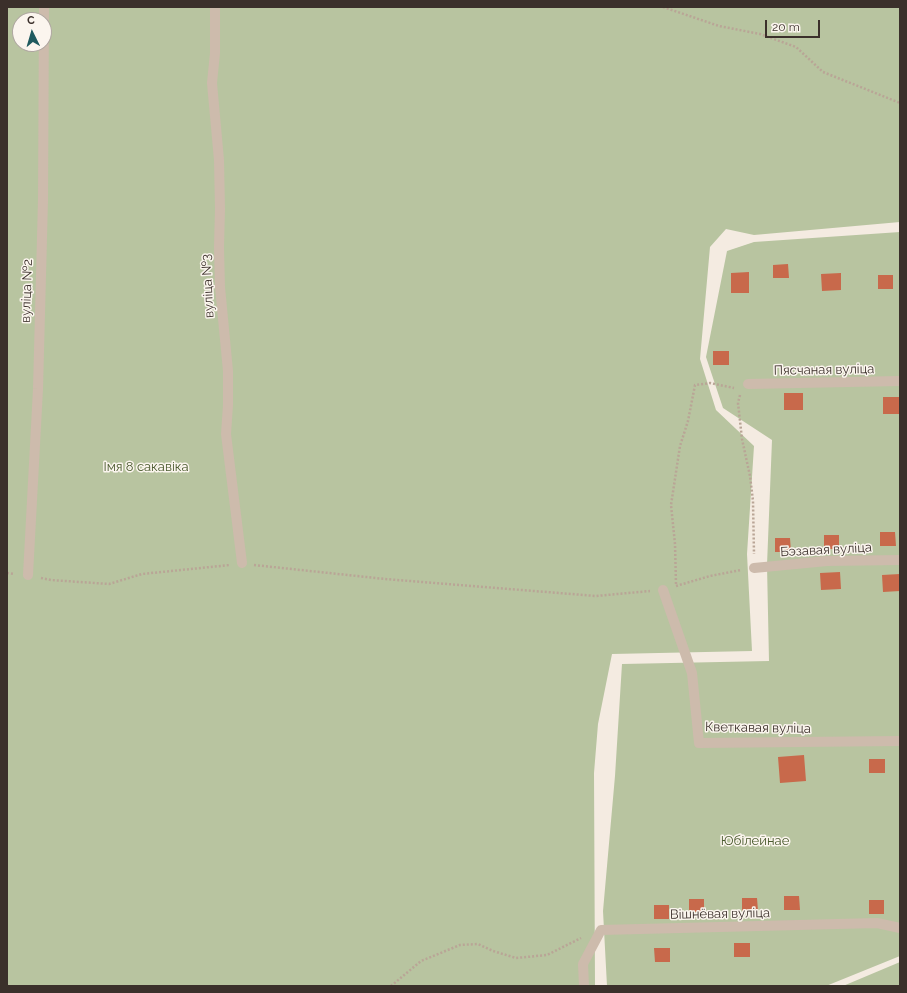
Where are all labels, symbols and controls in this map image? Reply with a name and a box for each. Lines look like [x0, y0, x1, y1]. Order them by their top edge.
north arrow [12, 12, 52, 52]
scale bar [767, 12, 822, 38]
text: С [27, 14, 35, 27]
text: 20 m [772, 20, 800, 34]
street label: вуліца №3 [199, 254, 217, 318]
street label: вуліца №2 [18, 259, 36, 323]
street label: Пясчаная вуліца [774, 361, 874, 379]
park label: Імя 8 сакавіка [103, 459, 189, 475]
street label: Бэзавая вуліца [780, 540, 872, 560]
street label: Кветкавая вуліца [705, 719, 811, 737]
park label: Юбілейнае [721, 833, 789, 849]
street label: Вішнёвая вуліца [670, 905, 770, 923]

